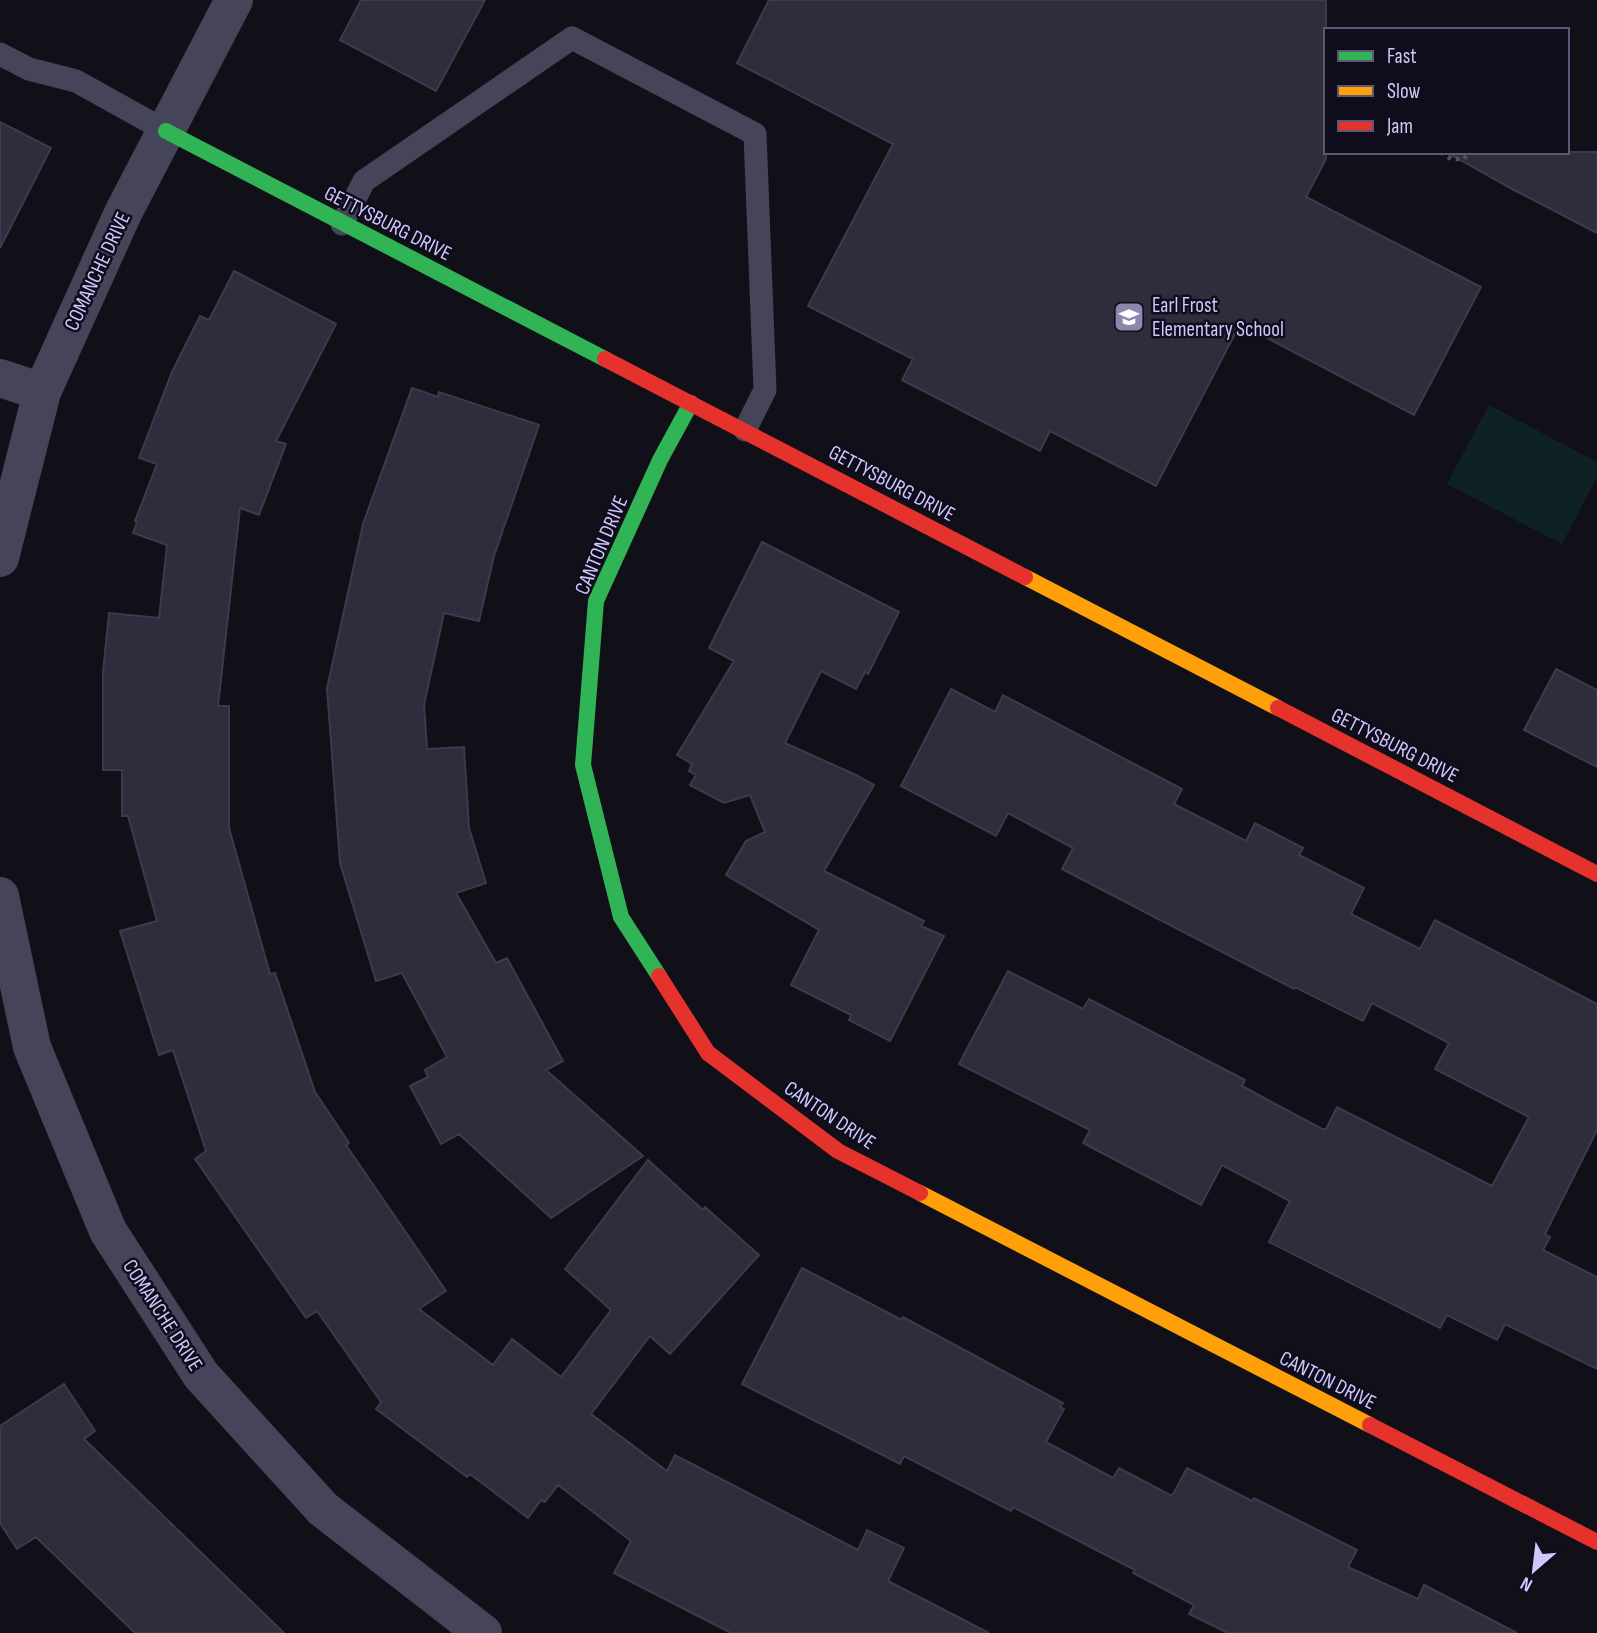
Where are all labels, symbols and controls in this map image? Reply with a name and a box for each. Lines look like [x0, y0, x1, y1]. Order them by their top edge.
legend [1324, 28, 1569, 154]
text: Fast [1387, 44, 1417, 69]
text: Slow [1387, 79, 1421, 104]
text: Jam [1386, 114, 1413, 139]
street label: GETTYSBURG DRIVE [320, 181, 456, 266]
street label: COMANCHE DRIVE [59, 208, 136, 334]
place label: Earl Frost Elementary School [1152, 293, 1284, 342]
school or university icon: Earl Frost Elementary School [1112, 300, 1146, 334]
street label: GETTYSBURG DRIVE [824, 440, 959, 527]
street label: CANTON DRIVE [569, 492, 633, 598]
street label: GETTYSBURG DRIVE [1327, 703, 1463, 788]
street label: CANTON DRIVE [779, 1076, 880, 1155]
street label: COMANCHE DRIVE [117, 1255, 208, 1376]
street label: CANTON DRIVE [1275, 1346, 1380, 1415]
north arrow [1499, 1535, 1569, 1605]
text: N [1517, 1571, 1537, 1596]

